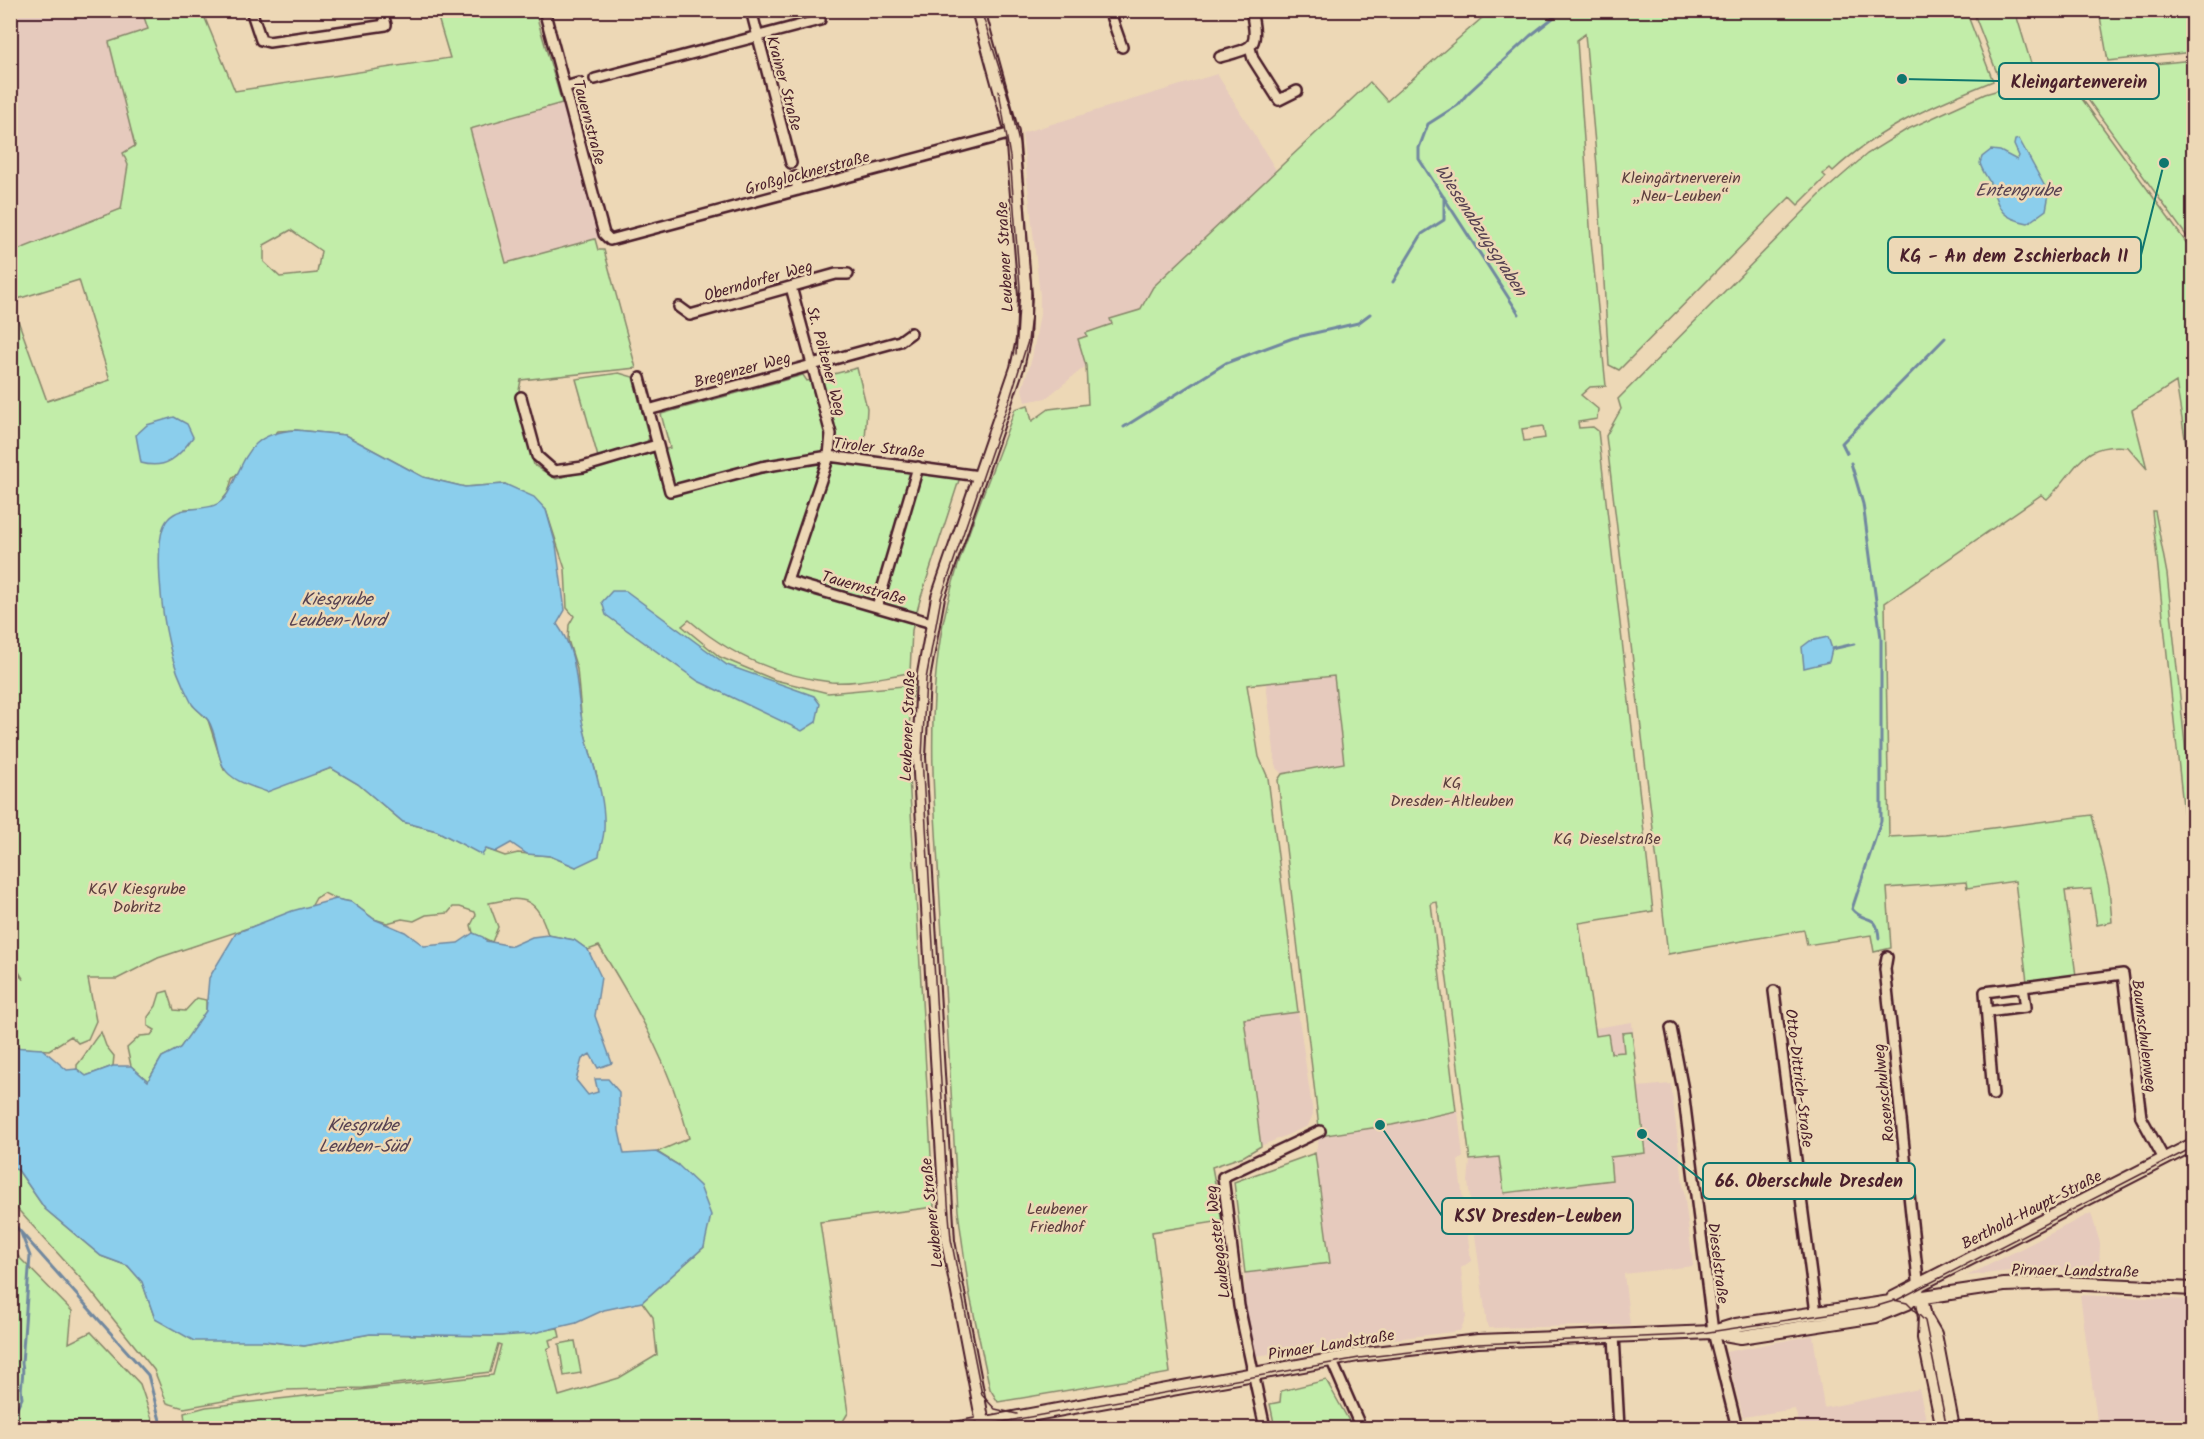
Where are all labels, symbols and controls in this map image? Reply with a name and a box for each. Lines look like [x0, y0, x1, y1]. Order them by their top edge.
street label: Krainer Straße [759, 33, 808, 134]
callout: Kleingartenverein [1999, 63, 2159, 99]
text: Kleingartenverein [2011, 69, 2147, 98]
street label: Tauernstraße [565, 77, 612, 168]
street label: Großglocknerstraße [742, 145, 873, 202]
water label: Wiesenabzugsgraben [1426, 159, 1534, 304]
park label: Kleingärtnerverein „Neu-Leuben“ [1621, 166, 1741, 209]
water label: Entengrube [1975, 177, 2063, 206]
street label: Leubener Straße [990, 201, 1021, 313]
callout: KG - An dem Zschierbach II [1888, 237, 2141, 273]
text: KG - An dem Zschierbach II [1900, 243, 2129, 272]
street label: Oberndorfer Weg [701, 254, 816, 309]
street label: St. Pöltener Weg [799, 304, 852, 419]
street label: Bregenzer Weg [691, 346, 794, 395]
street label: Tiroler Straße [832, 431, 926, 466]
street label: Tauernstraße [818, 564, 909, 612]
water label: Kiesgrube Leuben-Nord [288, 586, 390, 636]
street label: Leubener Straße [894, 670, 923, 782]
park label: KG Dresden-Altleuben [1390, 771, 1514, 814]
park label: KG Dieselstraße [1553, 827, 1661, 852]
park label: KGV Kiesgrube Dobritz [88, 877, 186, 920]
street label: Baumschulenweg [2124, 978, 2163, 1094]
street label: Otto-Dittrich-Straße [1778, 1007, 1819, 1149]
street label: Rosenschulweg [1867, 1042, 1902, 1143]
water label: Kiesgrube Leuben-Süd [318, 1112, 412, 1162]
street label: Leubener Straße [914, 1156, 951, 1269]
callout: 66. Oberschule Dresden [1703, 1163, 1915, 1199]
street label: Berthold-Haupt-Straße [1957, 1164, 2106, 1257]
text: 66. Oberschule Dresden [1715, 1168, 1903, 1197]
street label: Laubegaster Weg [1199, 1184, 1238, 1300]
park label: Leubener Friedhof [1027, 1197, 1089, 1240]
callout: KSV Dresden-Leuben [1442, 1198, 1633, 1234]
text: KSV Dresden-Leuben [1454, 1203, 1622, 1232]
street label: Dieselstraße [1700, 1221, 1735, 1305]
street label: Pirnaer Landstraße [2011, 1258, 2139, 1285]
street label: Pirnaer Landstraße [1266, 1323, 1396, 1368]

